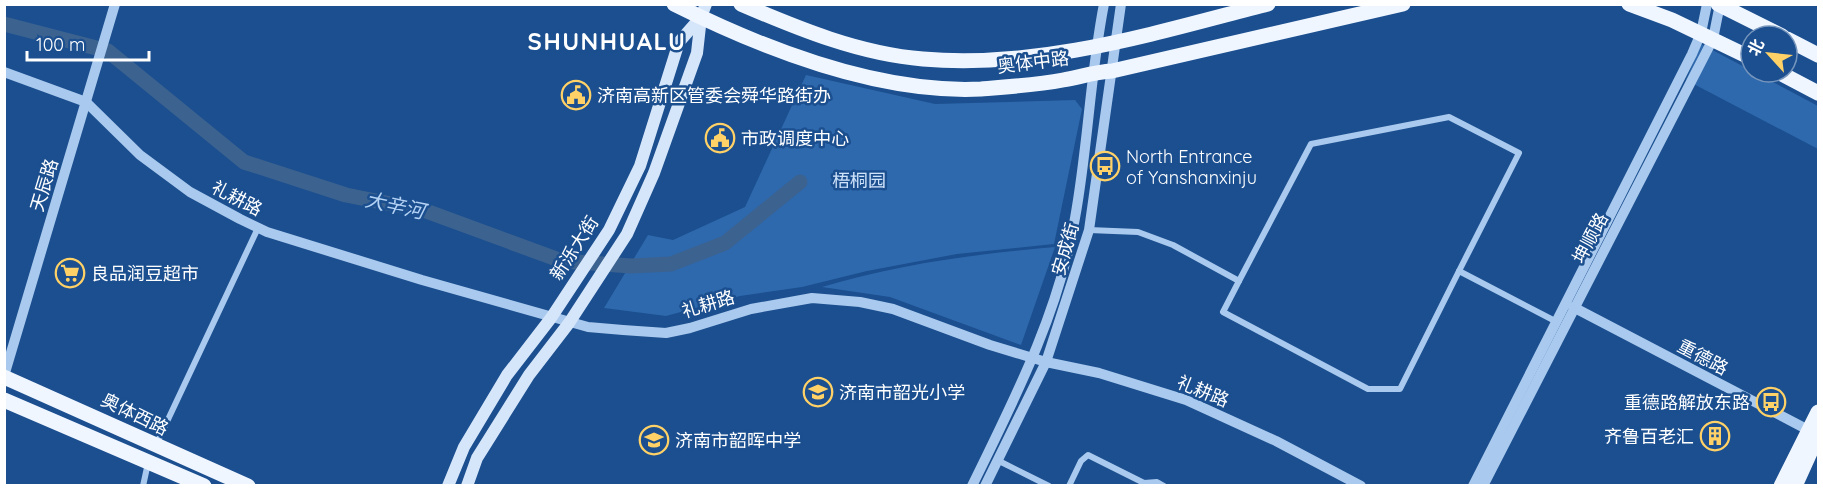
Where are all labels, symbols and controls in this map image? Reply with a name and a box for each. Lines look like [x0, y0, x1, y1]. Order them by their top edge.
scale bar [27, 24, 148, 62]
north arrow [1739, 24, 1799, 84]
district label: SHUNHUALU [528, 26, 686, 56]
text: 100 m [36, 33, 85, 56]
text: 北 [1743, 36, 1768, 59]
street label: 奥体中路 [996, 46, 1070, 78]
public building icon: 济南高新区管委会舜华路街办 [560, 79, 592, 111]
place label: 济南高新区管委会舜华路街办 [597, 84, 831, 107]
public building icon: 市政调度中心 [704, 122, 736, 154]
place label: 市政调度中心 [741, 127, 849, 150]
place label: North Entrance of Yanshanxinju [1126, 145, 1257, 189]
bus stop icon: North Entrance of Yanshanxinju [1089, 150, 1121, 182]
street label: 天辰路 [25, 156, 63, 214]
park label: 梧桐园 [832, 169, 886, 192]
street label: 礼耕路 [208, 175, 266, 221]
water label: 大辛河 [363, 187, 431, 224]
street label: 坤顺路 [1567, 209, 1613, 267]
street label: 新泺大街 [545, 212, 603, 284]
street label: 安成街 [1047, 220, 1083, 278]
supermarket icon: 良品润豆超市 [54, 257, 86, 289]
place label: 良品润豆超市 [91, 262, 199, 285]
street label: 礼耕路 [679, 285, 737, 323]
street label: 重德路 [1674, 334, 1732, 380]
street label: 礼耕路 [1174, 370, 1232, 412]
school or university icon: 济南市韶光小学 [802, 376, 834, 408]
place label: 济南市韶光小学 [839, 381, 965, 404]
bus stop icon: 重德路解放东路 [1755, 386, 1787, 418]
street label: 奥体西路 [98, 388, 172, 440]
place label: 重德路解放东路 [1624, 391, 1750, 414]
building icon: 齐鲁百老汇 [1699, 420, 1731, 452]
school or university icon: 济南市韶晖中学 [638, 424, 670, 456]
place label: 齐鲁百老汇 [1604, 425, 1694, 448]
place label: 济南市韶晖中学 [675, 429, 801, 452]

